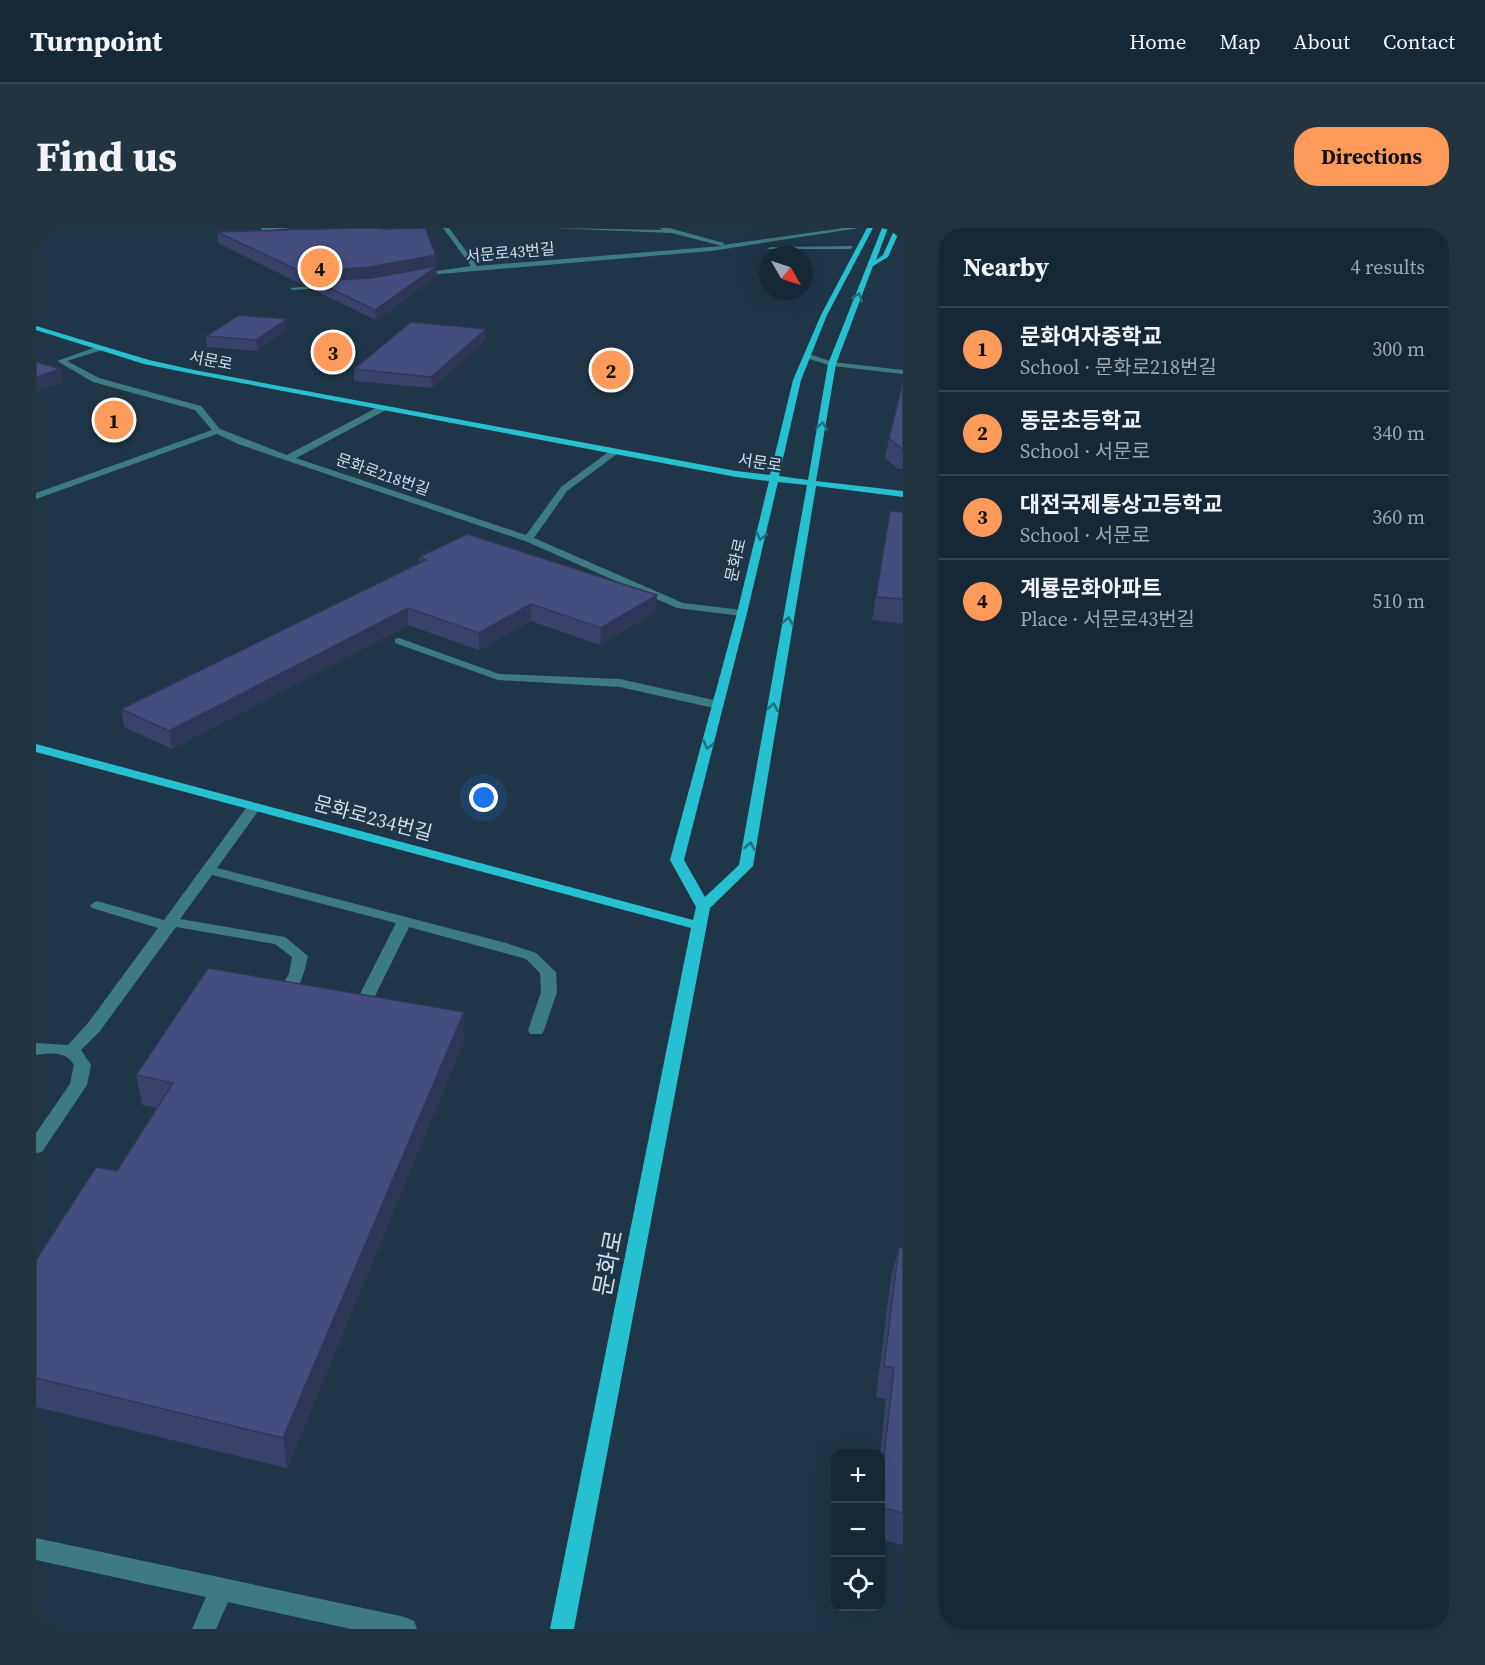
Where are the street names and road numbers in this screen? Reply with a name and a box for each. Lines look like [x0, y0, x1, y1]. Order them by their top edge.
street label: 서문로43번길 [464, 237, 556, 267]
street label: 서문로 [187, 345, 235, 375]
street label: 문화로218번길 [333, 448, 433, 500]
street label: 서문로 [737, 448, 784, 476]
street label: 문화로 [719, 536, 751, 584]
street label: 문화로234번길 [310, 789, 436, 847]
street label: 문화로 [585, 1227, 631, 1299]

